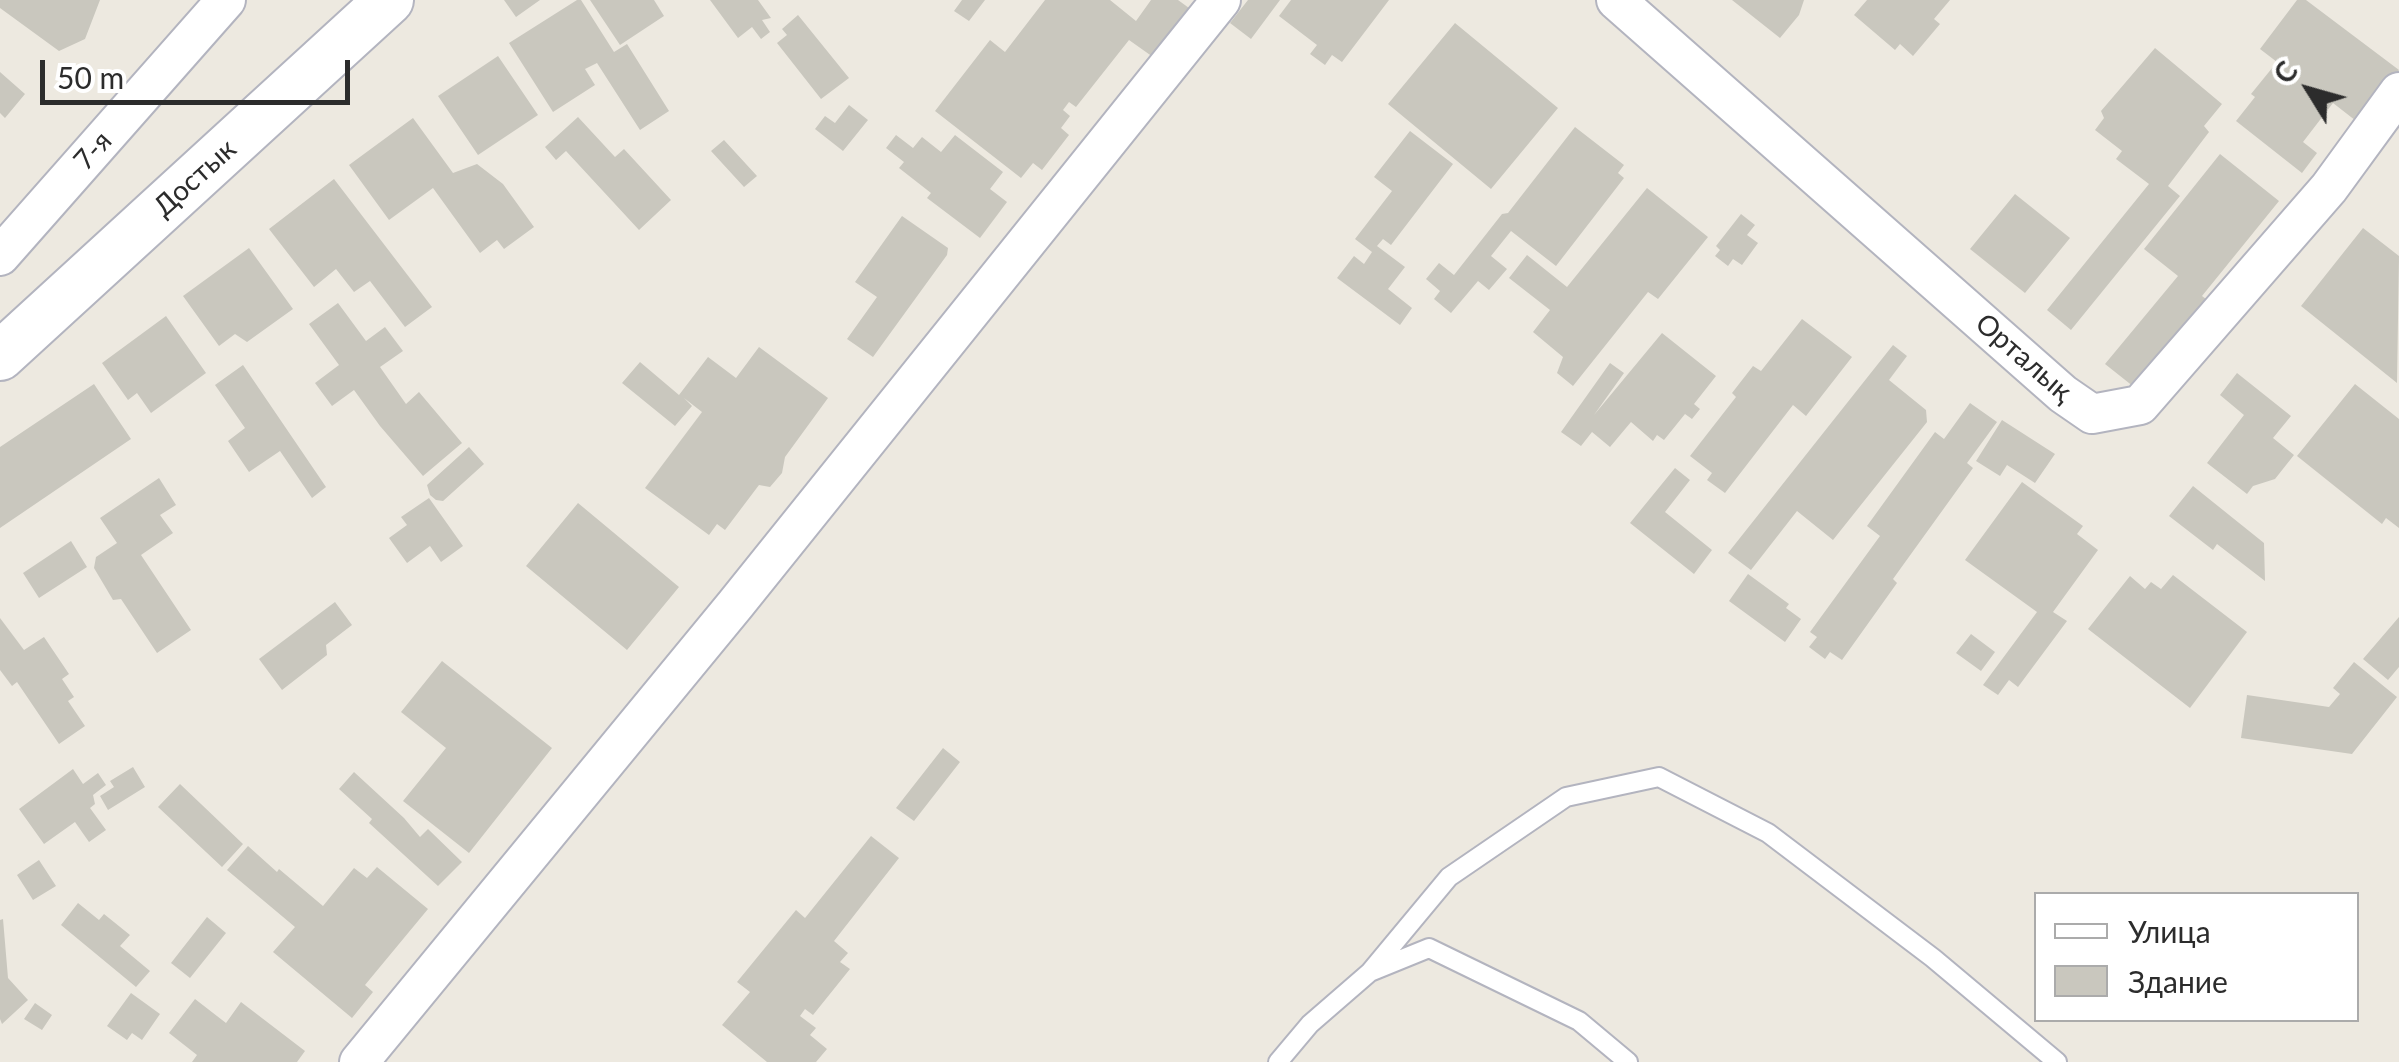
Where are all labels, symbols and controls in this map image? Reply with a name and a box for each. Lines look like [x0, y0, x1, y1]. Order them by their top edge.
scale bar [45, 40, 355, 102]
north arrow [2259, 40, 2359, 140]
text: С [2266, 54, 2304, 90]
text: 50 m [57, 59, 124, 95]
street label: 7-я [67, 125, 119, 177]
street label: Достык [147, 132, 243, 224]
street label: Орталық [1968, 307, 2080, 409]
legend [2034, 892, 2359, 1022]
text: Улица [2128, 913, 2211, 949]
text: Здание [2128, 963, 2228, 999]

